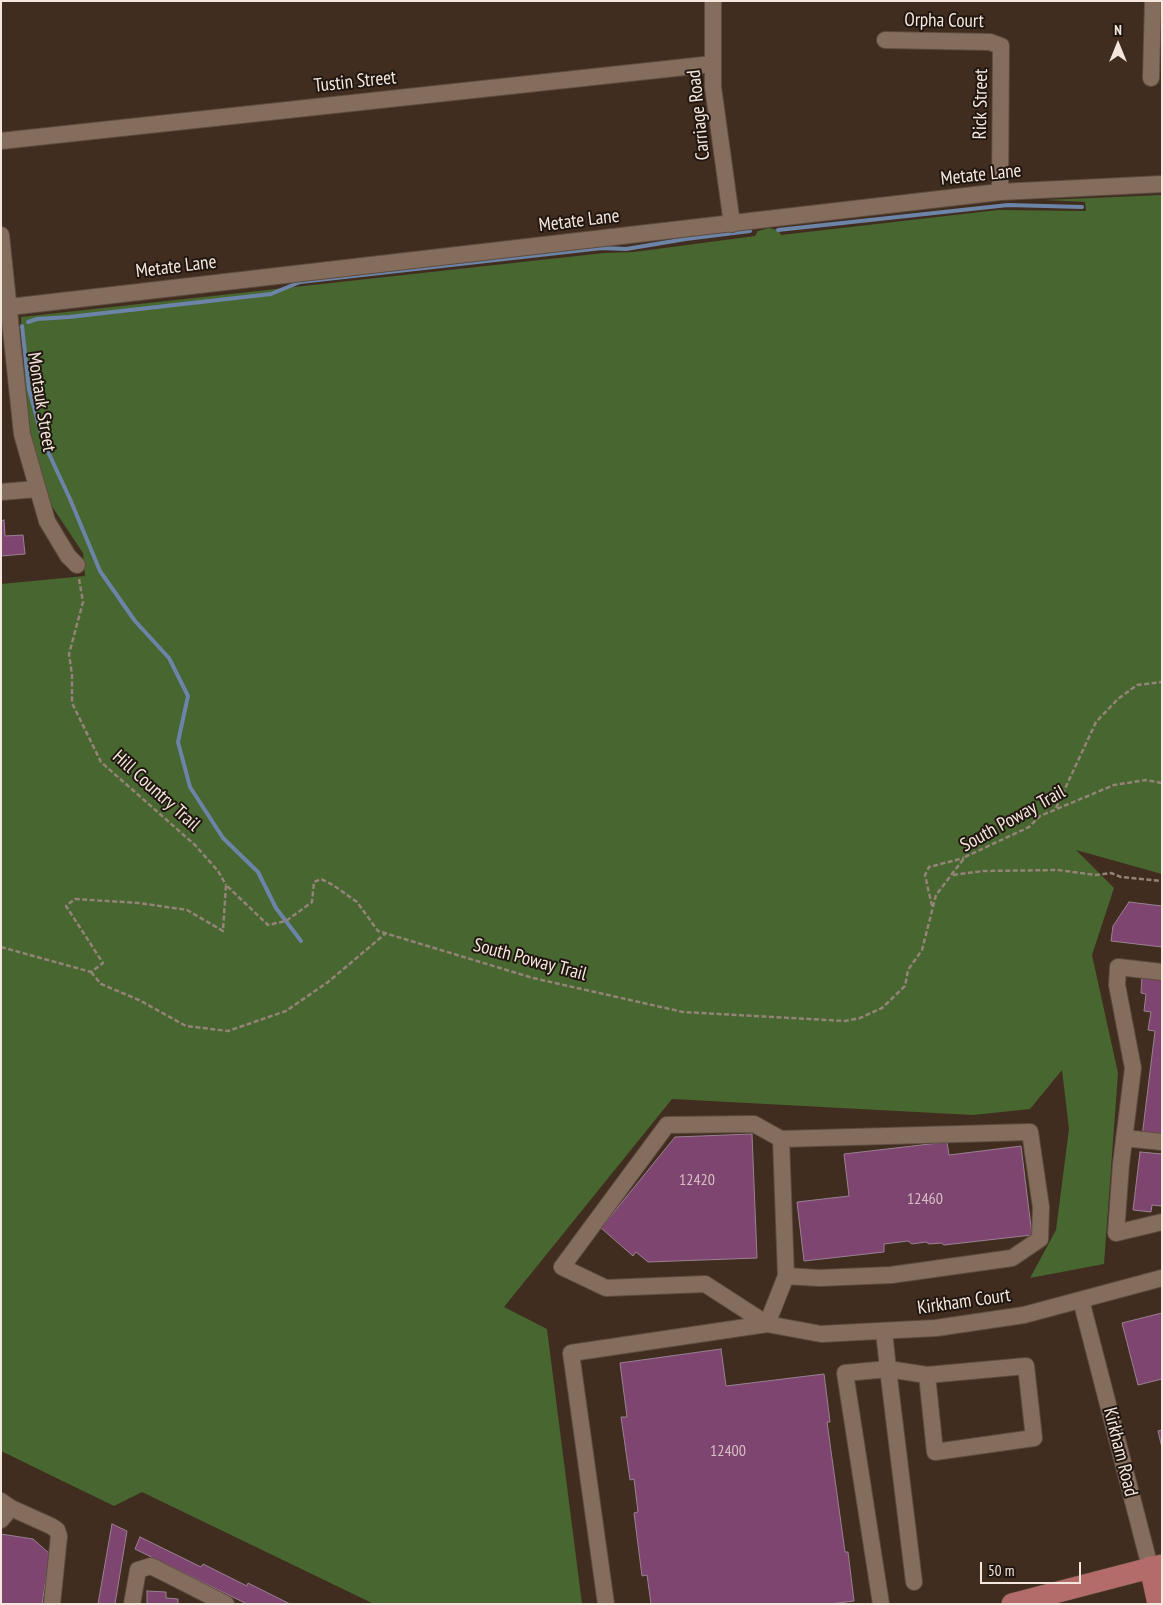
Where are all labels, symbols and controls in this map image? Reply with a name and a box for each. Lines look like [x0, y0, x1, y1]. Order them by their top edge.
street label: Orpha Court [904, 9, 984, 33]
north arrow [1093, 20, 1143, 70]
text: N [1114, 21, 1122, 39]
street label: Tustin Street [313, 66, 397, 98]
street label: Rick Street [969, 68, 993, 140]
street label: Carriage Road [683, 69, 715, 161]
street label: Metate Lane [939, 159, 1023, 191]
street label: Metate Lane [537, 205, 621, 237]
street label: Metate Lane [134, 251, 218, 283]
street label: Montauk Street [22, 351, 60, 453]
street label: Hill Country Trail [108, 746, 204, 836]
street label: South Poway Trail [957, 781, 1069, 857]
street label: South Poway Trail [471, 934, 589, 986]
house number: 12420 [679, 1170, 715, 1190]
house number: 12460 [907, 1189, 943, 1209]
street label: Kirkham Court [916, 1284, 1012, 1320]
street label: Kirkham Road [1098, 1405, 1142, 1499]
house number: 12400 [710, 1441, 746, 1461]
scale bar [983, 1552, 1084, 1584]
text: 50 m [988, 1561, 1014, 1580]

